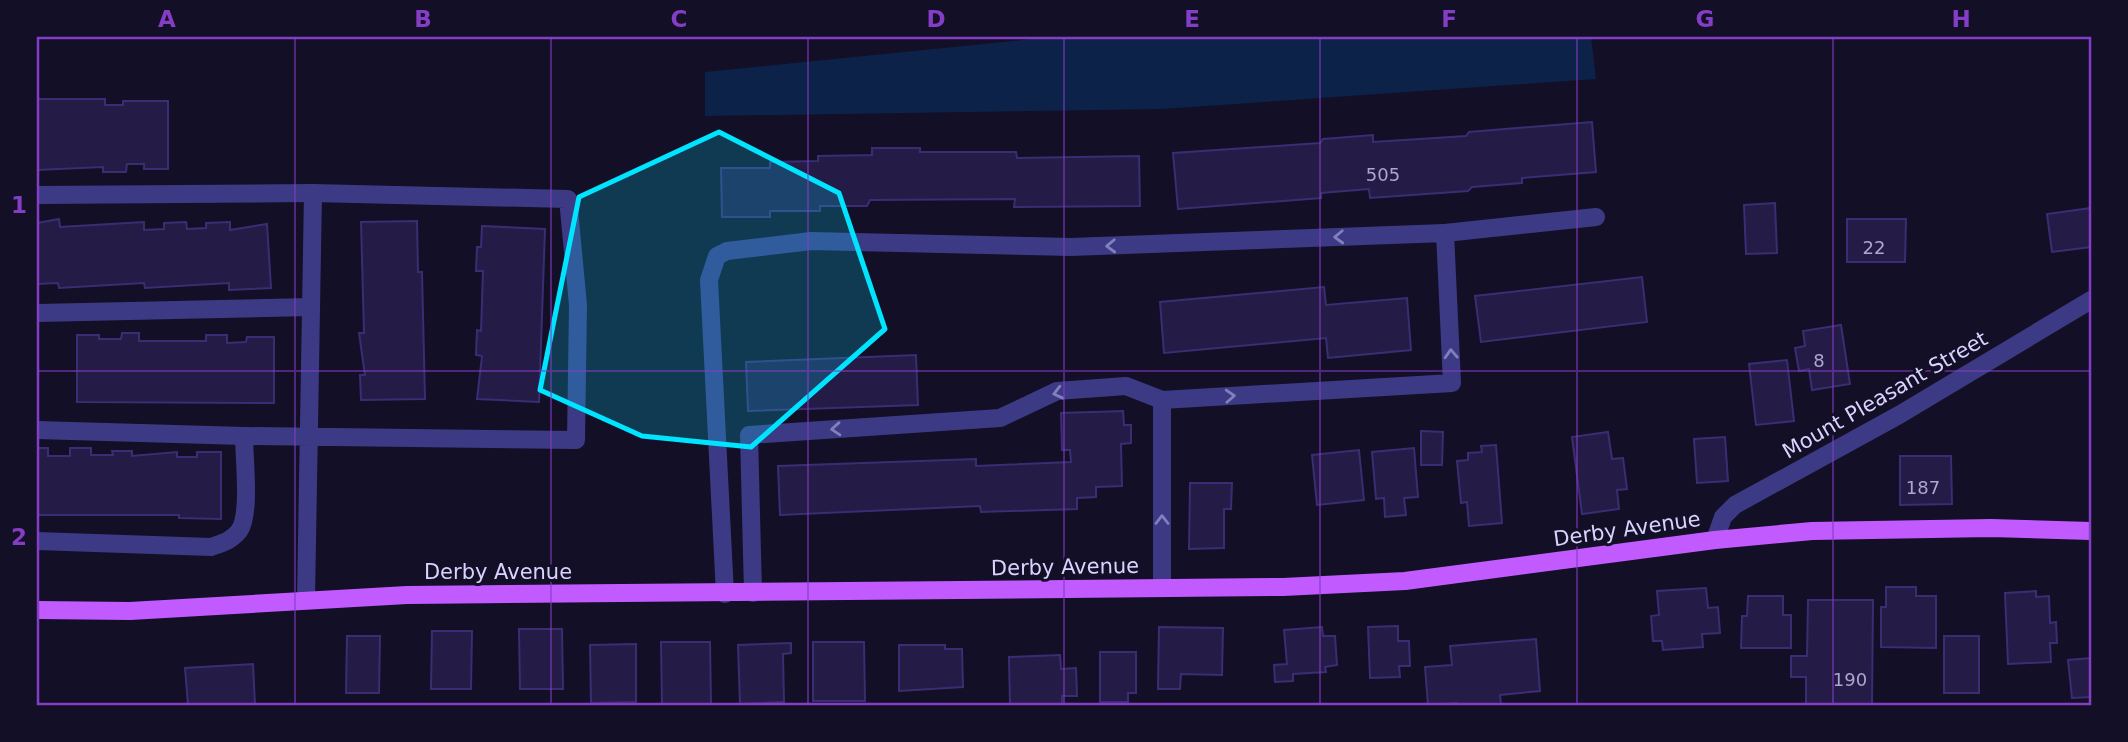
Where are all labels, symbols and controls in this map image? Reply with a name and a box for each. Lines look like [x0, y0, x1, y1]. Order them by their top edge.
text: A [158, 6, 176, 32]
text: B [414, 6, 432, 32]
text: C [671, 6, 687, 32]
text: D [926, 6, 946, 32]
text: E [1184, 6, 1200, 32]
text: F [1441, 6, 1457, 32]
text: G [1696, 6, 1714, 32]
text: H [1951, 6, 1971, 32]
house number: 505 [1366, 164, 1400, 185]
text: 1 [11, 192, 27, 218]
one-way arrow [1333, 229, 1344, 245]
house number: 22 [1863, 237, 1885, 258]
one-way arrow [1106, 238, 1117, 253]
street label: Mount Pleasant Street [1778, 326, 1992, 464]
one-way arrow [1443, 348, 1458, 359]
house number: 8 [1813, 350, 1825, 371]
one-way arrow [1052, 385, 1064, 399]
one-way arrow [1225, 389, 1236, 404]
one-way arrow [830, 421, 841, 436]
house number: 187 [1906, 477, 1940, 498]
street label: Derby Avenue [1552, 507, 1702, 551]
one-way arrow [1154, 514, 1170, 525]
text: 2 [11, 524, 27, 550]
street label: Derby Avenue [991, 554, 1139, 580]
street label: Derby Avenue [424, 560, 572, 584]
house number: 190 [1833, 669, 1867, 690]

